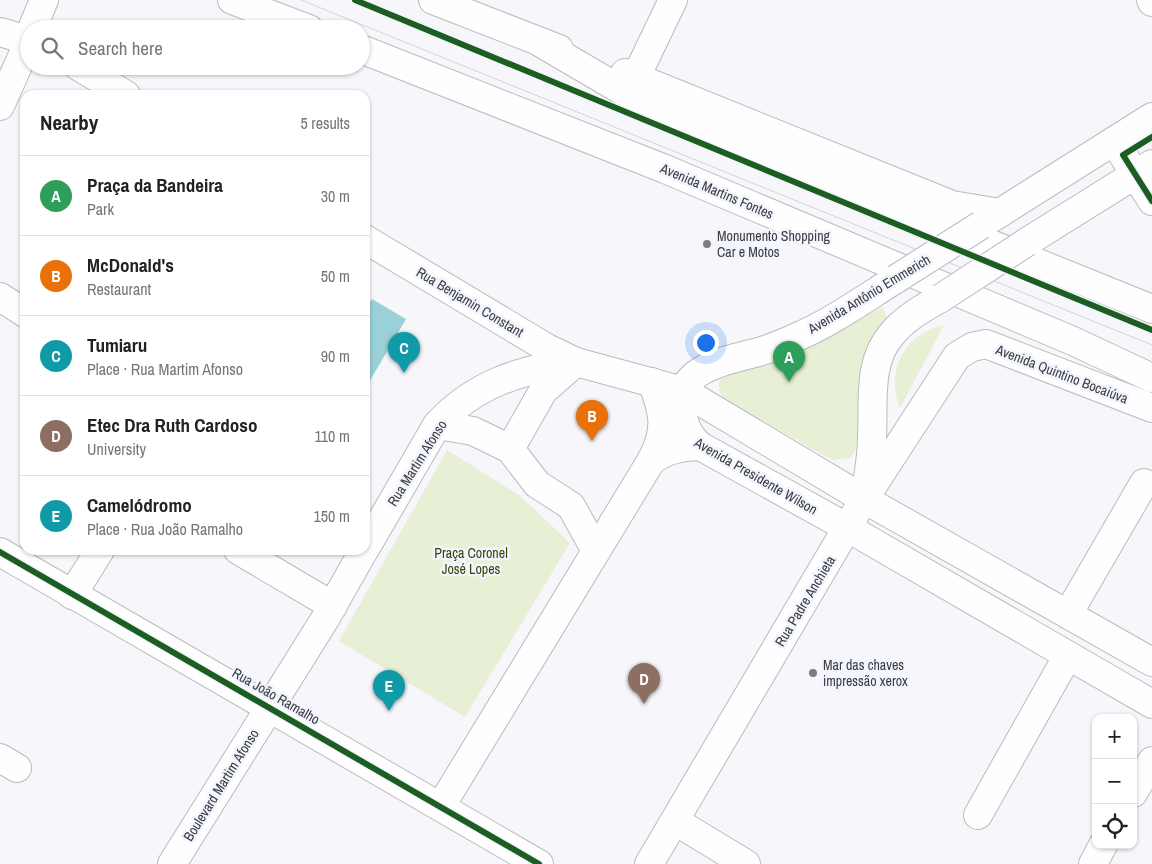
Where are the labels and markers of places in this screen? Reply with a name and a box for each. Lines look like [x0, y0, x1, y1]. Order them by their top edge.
place label: Monumento Shopping Car e Motos [717, 227, 831, 261]
marker: Monumento Shopping Car e Motos [701, 238, 713, 250]
pin: C [388, 332, 420, 373]
pin: A [773, 341, 805, 382]
pin: B [576, 400, 608, 441]
place label: Mar das chaves impressão xerox [823, 656, 908, 690]
pin: D [628, 663, 660, 704]
marker: Mar das chaves impressão xerox [807, 667, 819, 679]
pin: E [373, 670, 405, 711]

